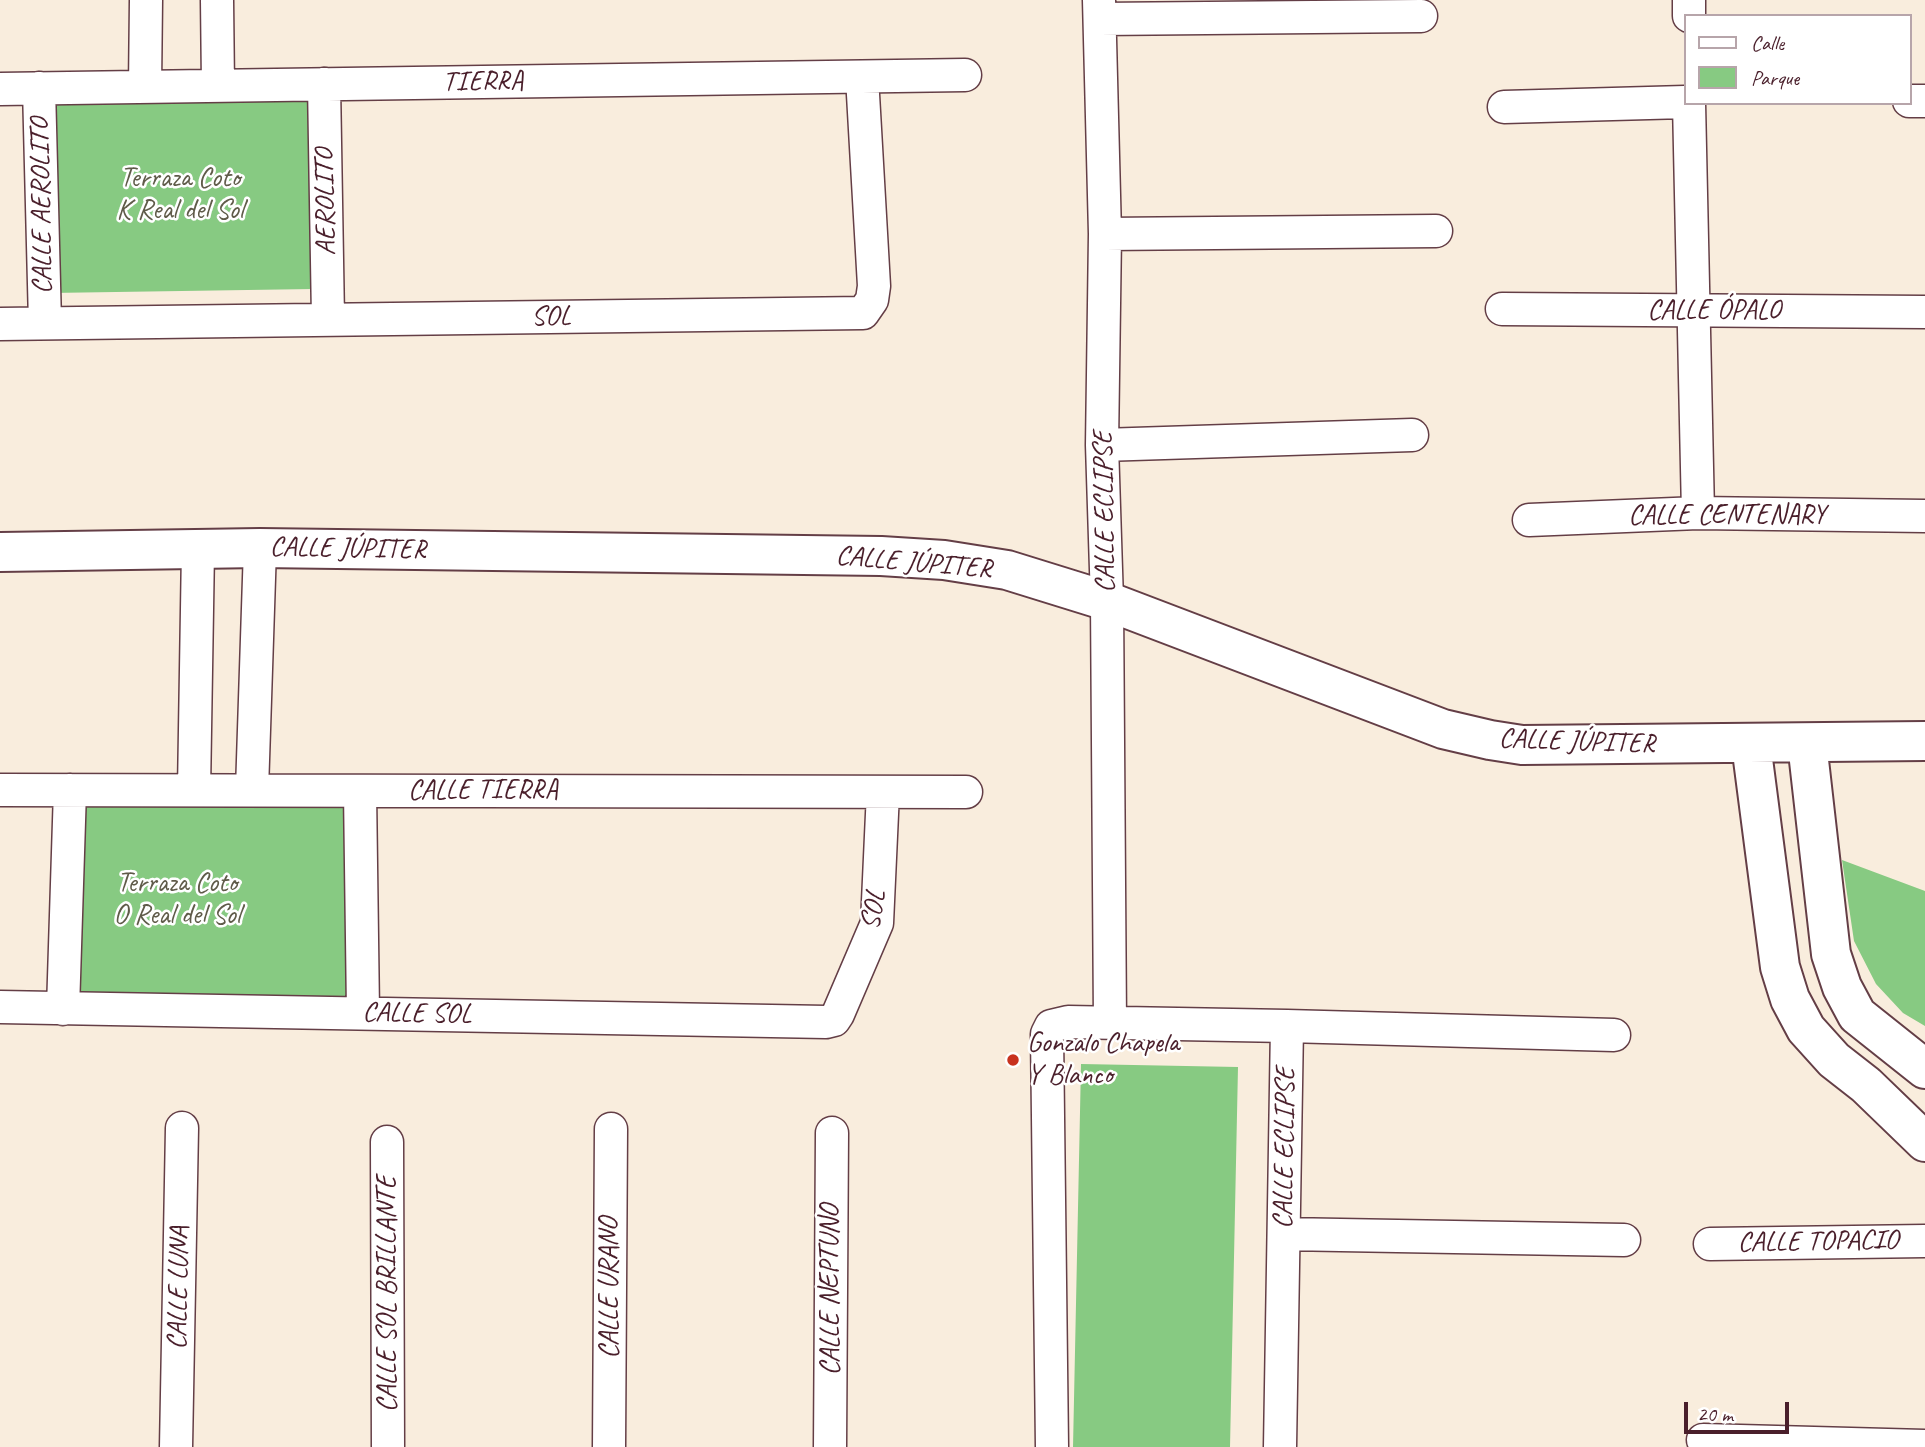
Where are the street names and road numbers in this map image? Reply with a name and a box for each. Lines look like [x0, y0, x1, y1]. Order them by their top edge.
street label: TIERRA [442, 64, 524, 100]
street label: CALLE AEROLITO [24, 118, 60, 294]
street label: AEROLITO [308, 148, 344, 256]
street label: CALLE ÓPALO [1647, 294, 1781, 328]
street label: SOL [531, 300, 571, 334]
street label: CALLE ECLIPSE [1087, 431, 1123, 593]
street label: CALLE CENTENARY [1628, 499, 1826, 533]
street label: CALLE JÚPITER [269, 531, 427, 567]
street label: CALLE JÚPITER [835, 539, 993, 587]
street label: CALLE JÚPITER [1498, 722, 1656, 762]
street label: CALLE TIERRA [408, 774, 558, 808]
street label: SOL [854, 888, 894, 932]
street label: CALLE SOL [362, 996, 472, 1032]
street label: CALLE ECLIPSE [1267, 1067, 1303, 1229]
street label: CALLE SOL BRILLANTE [371, 1176, 405, 1412]
street label: CALLE NEPTUNO [814, 1204, 848, 1376]
street label: CALLE URANO [593, 1217, 627, 1359]
street label: CALLE TOPACIO [1737, 1224, 1899, 1260]
street label: CALLE LUNA [161, 1226, 197, 1350]

